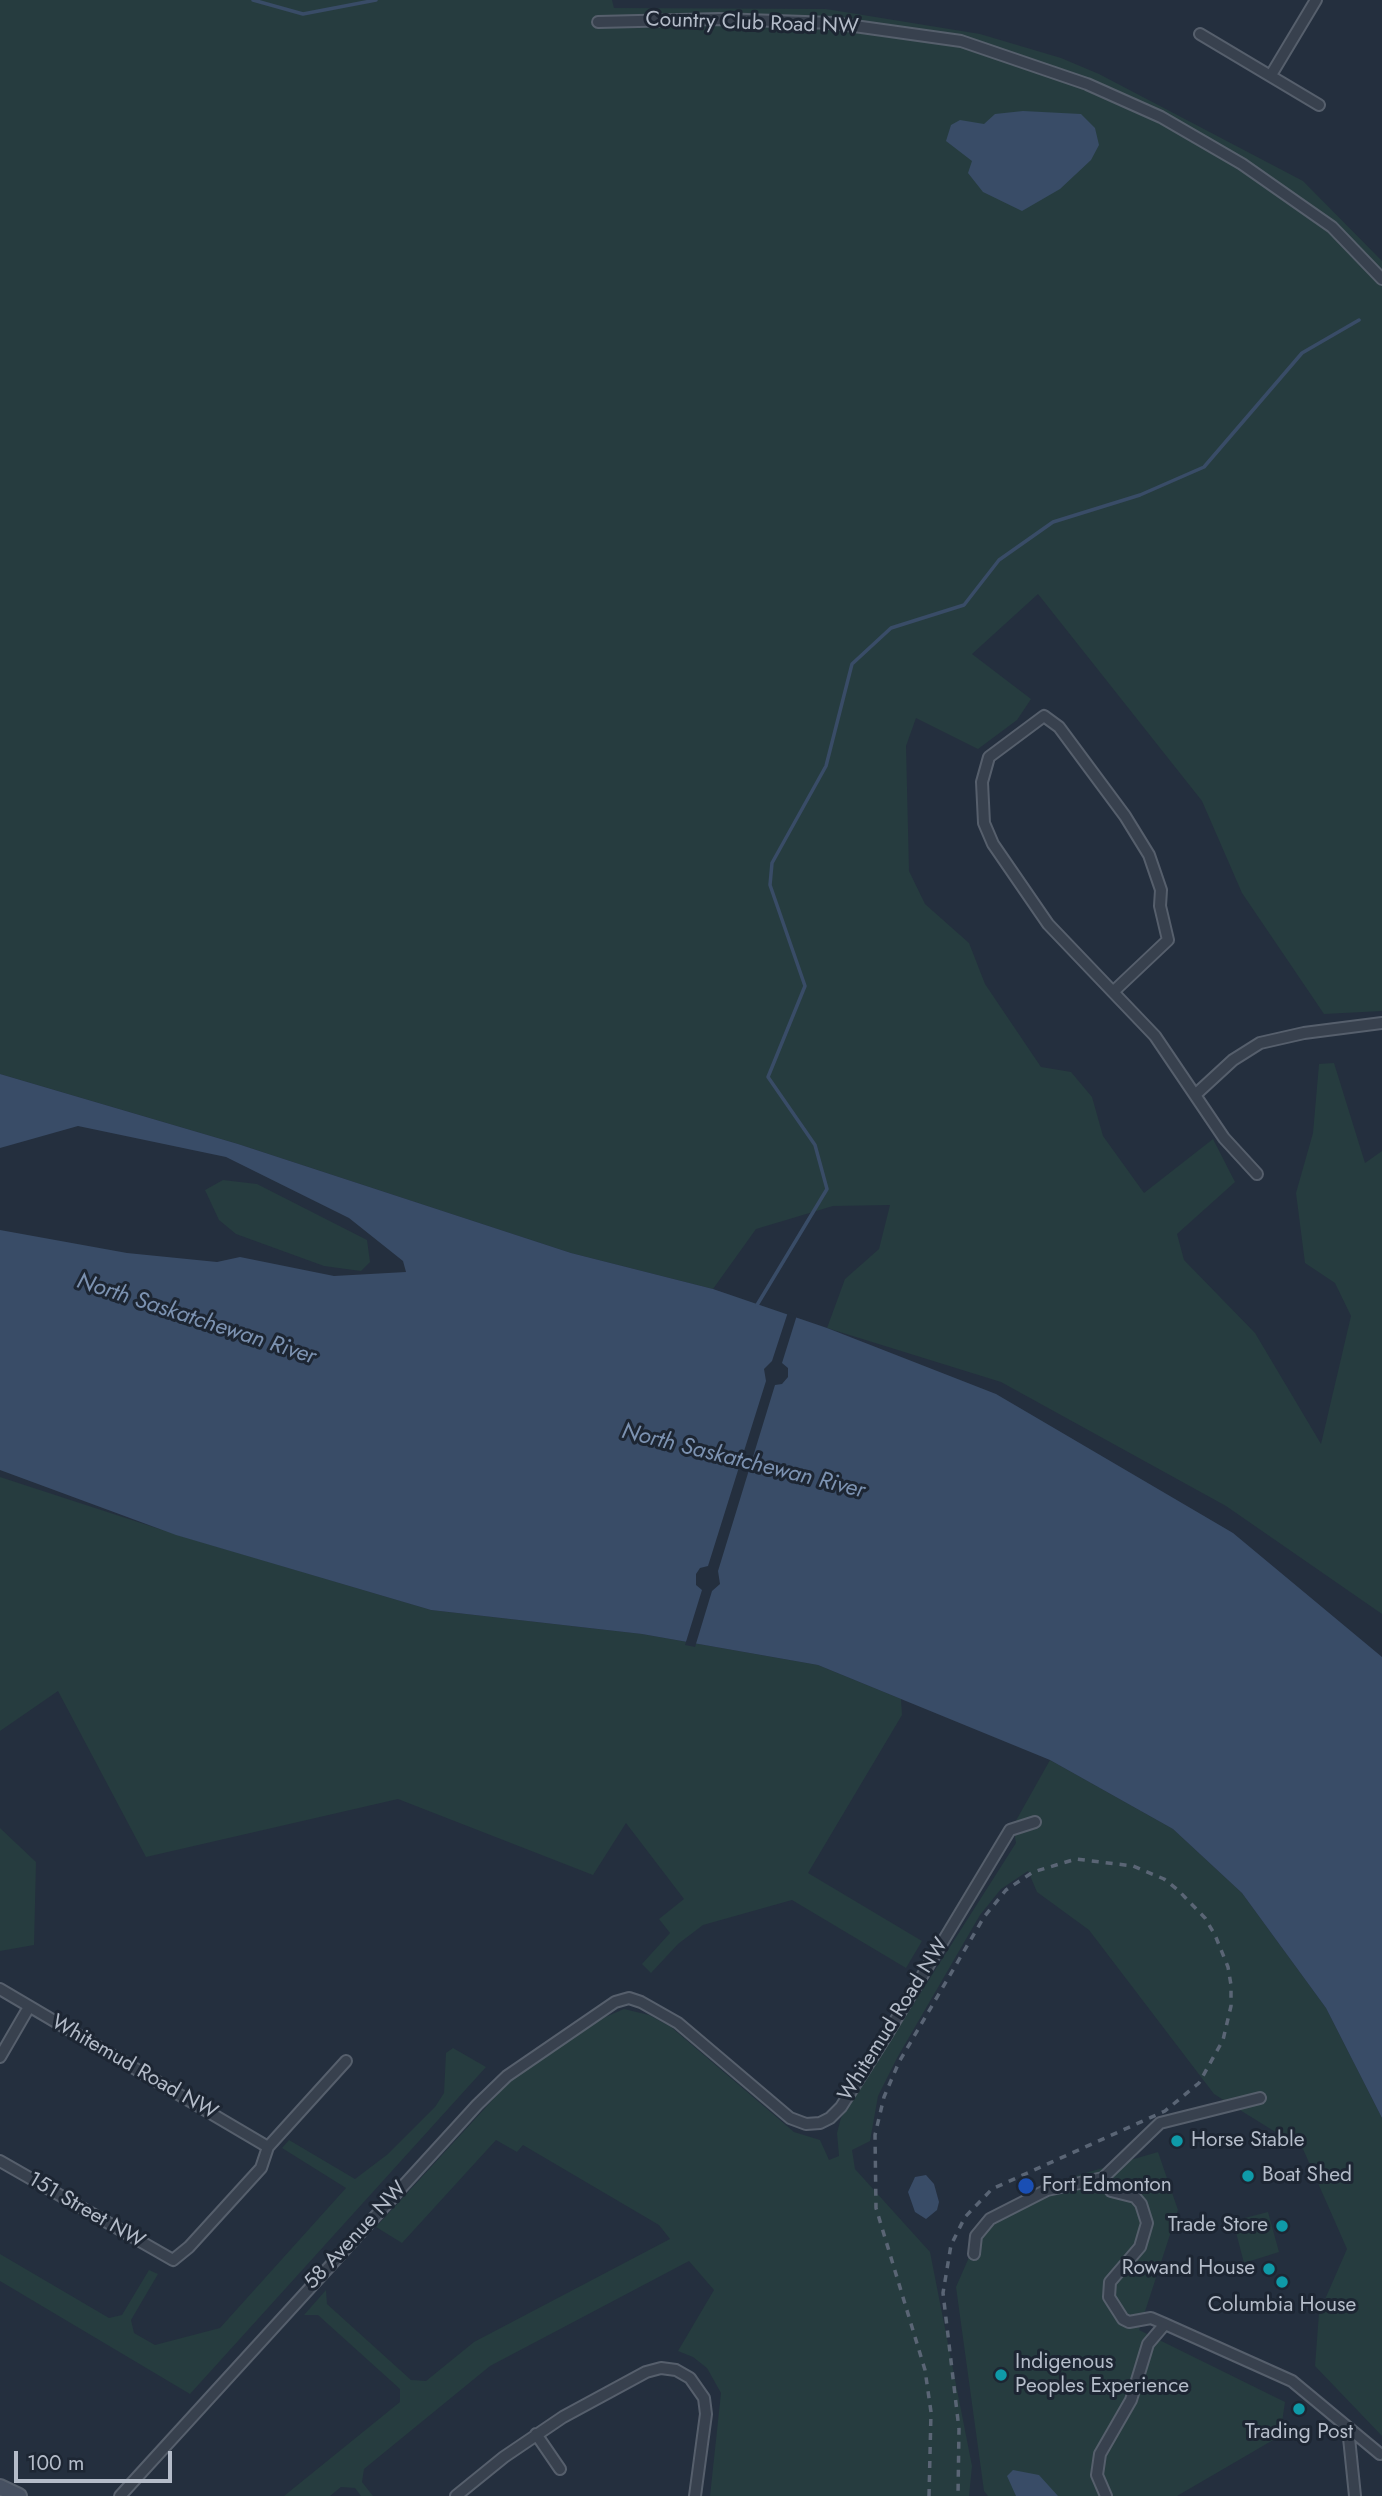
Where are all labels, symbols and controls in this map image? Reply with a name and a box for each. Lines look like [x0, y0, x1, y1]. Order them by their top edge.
street label: Country Club Road NW [645, 8, 859, 40]
water label: North Saskatchewan River [73, 1268, 319, 1372]
water label: North Saskatchewan River [618, 1418, 868, 1506]
street label: Whitemud Road NW [834, 1934, 954, 2106]
street label: Whitemud Road NW [47, 2010, 221, 2126]
place label: Horse Stable [1191, 2128, 1305, 2154]
marker: Horse Stable [1169, 2133, 1185, 2149]
place label: Boat Shed [1262, 2163, 1352, 2189]
street label: 151 Street NW [23, 2167, 149, 2255]
marker: Boat Shed [1240, 2168, 1256, 2184]
place label: Fort Edmonton [1042, 2173, 1172, 2199]
marker: Fort Edmonton [1016, 2176, 1036, 2196]
street label: 58 Avenue NW [300, 2177, 412, 2295]
place label: Trade Store [1168, 2213, 1268, 2239]
marker: Trade Store [1274, 2218, 1290, 2234]
place label: Rowand House [1122, 2256, 1255, 2282]
marker: Rowand House [1261, 2261, 1277, 2277]
marker: Columbia House [1274, 2274, 1290, 2290]
place label: Columbia House [1208, 2293, 1356, 2319]
place label: Indigenous Peoples Experience [1015, 2350, 1189, 2400]
marker: Indigenous Peoples Experience [993, 2367, 1009, 2383]
marker: Trading Post [1291, 2401, 1307, 2417]
place label: Trading Post [1245, 2420, 1353, 2446]
scale bar [18, 2436, 175, 2480]
text: 100 m [27, 2448, 84, 2478]

